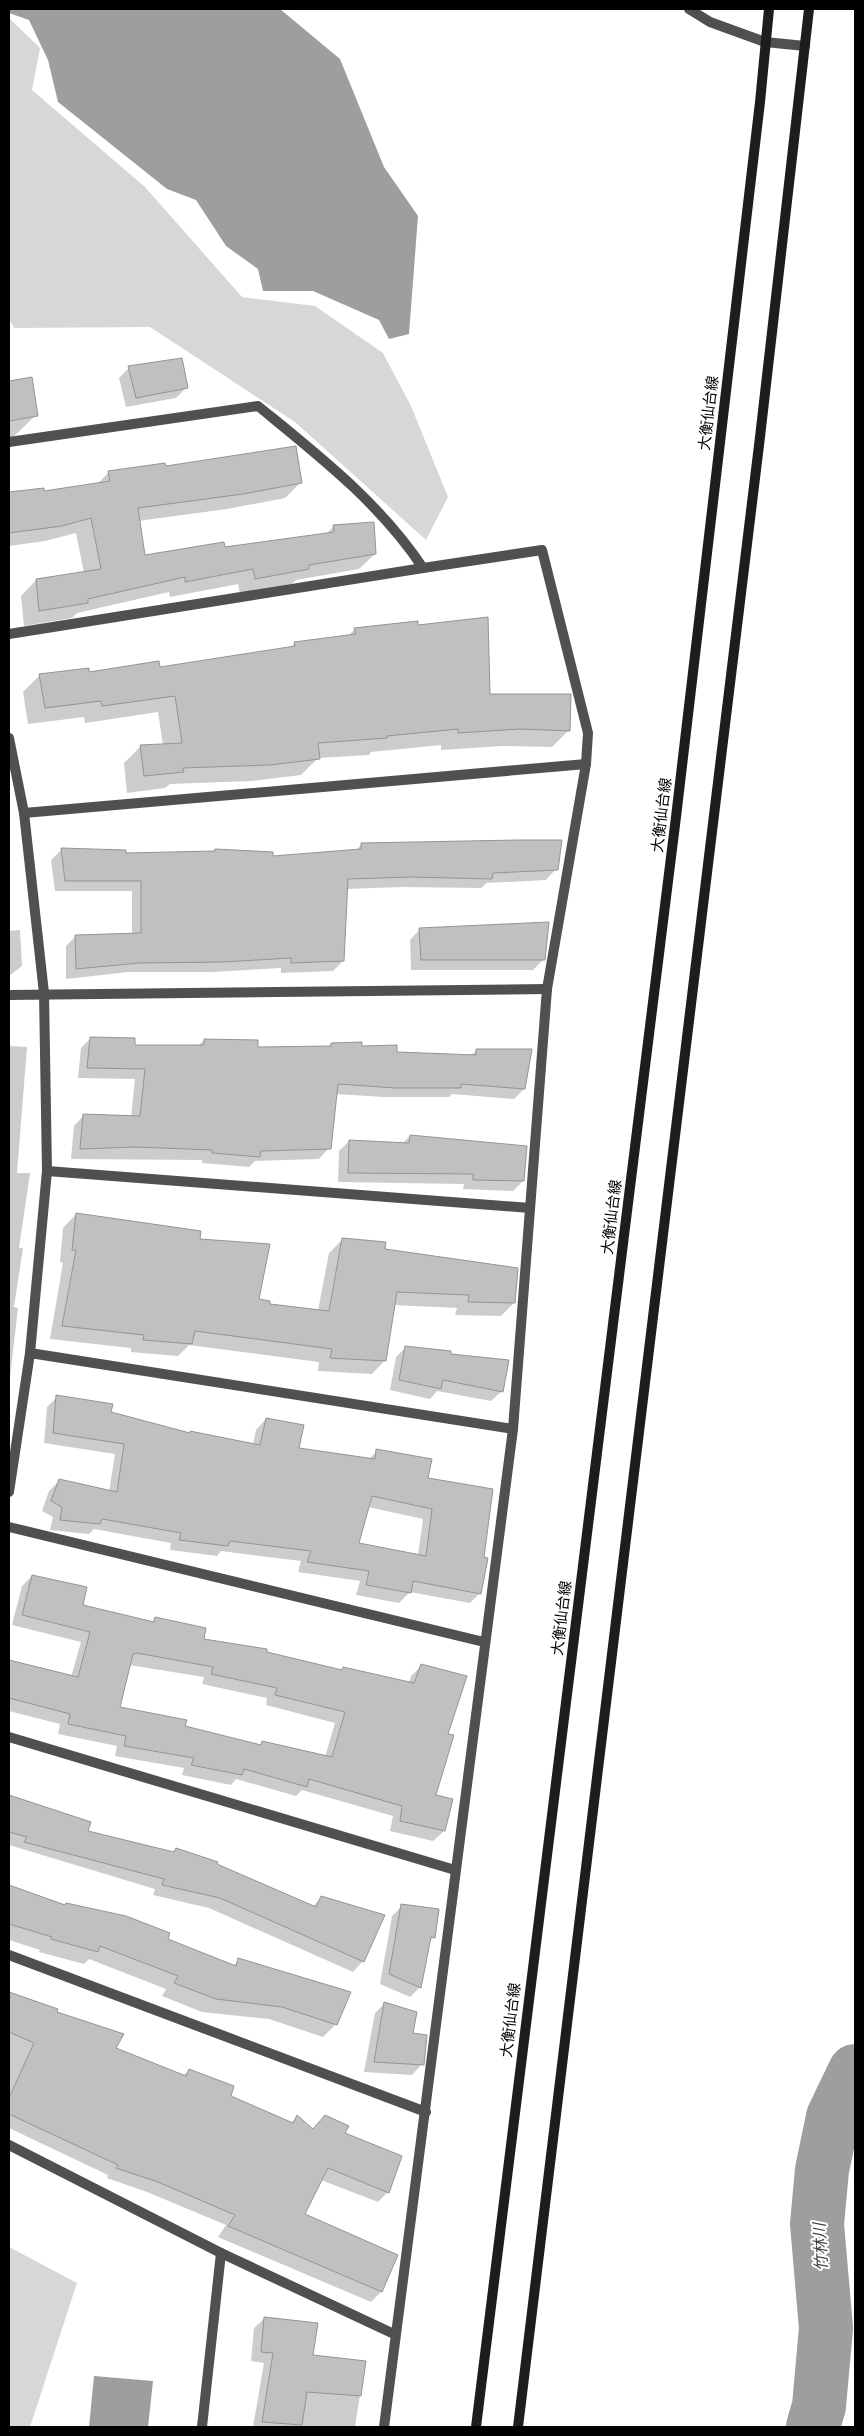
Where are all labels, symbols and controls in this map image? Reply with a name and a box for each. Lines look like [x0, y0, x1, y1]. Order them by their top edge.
street label: 大衡仙台線 [694, 375, 722, 451]
street label: 大衡仙台線 [647, 777, 675, 853]
street label: 大衡仙台線 [597, 1179, 625, 1255]
street label: 大衡仙台線 [547, 1580, 575, 1656]
street label: 大衡仙台線 [496, 1982, 524, 2058]
water label: 竹林川 [809, 2221, 831, 2271]

